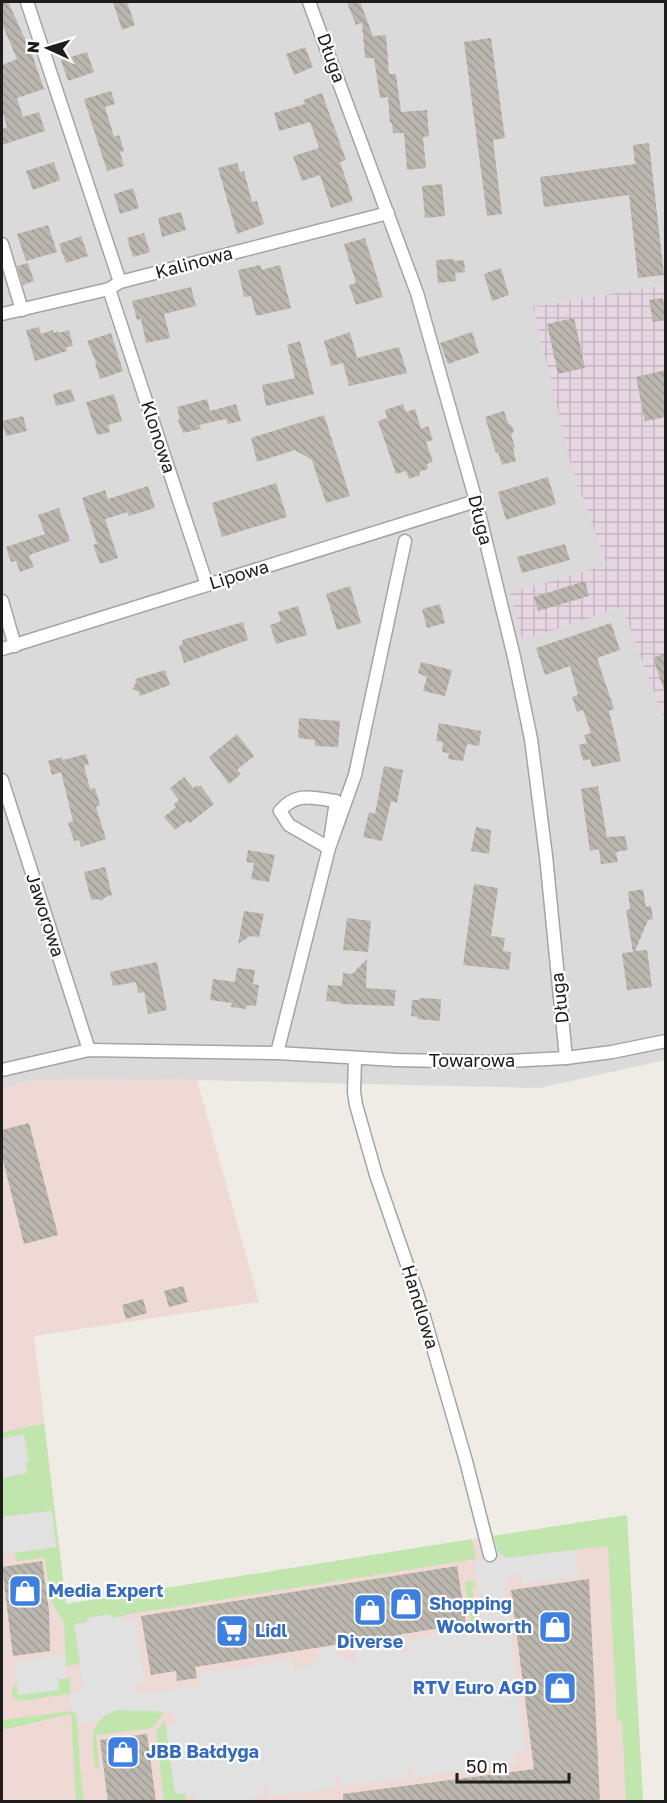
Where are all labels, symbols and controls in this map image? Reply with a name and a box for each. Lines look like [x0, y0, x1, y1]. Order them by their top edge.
north arrow [18, 18, 78, 78]
street label: Długa [313, 30, 351, 85]
text: N [23, 40, 43, 54]
street label: Kalinowa [153, 241, 235, 283]
street label: Klonowa [137, 398, 181, 476]
street label: Długa [464, 492, 498, 547]
street label: Lipowa [206, 555, 271, 594]
street label: Jaworowa [22, 870, 70, 959]
street label: Długa [545, 972, 573, 1025]
street label: Towarowa [429, 1049, 515, 1071]
street label: Handlowa [398, 1262, 444, 1351]
shop icon: Media Expert [7, 1573, 43, 1609]
place label: Media Expert [48, 1579, 164, 1601]
shop icon: Shopping [388, 1586, 424, 1622]
shop icon: Diverse [352, 1592, 388, 1628]
place label: Shopping [429, 1592, 512, 1614]
shop icon: Woolworth [537, 1609, 573, 1645]
supermarket icon: Lidl [214, 1613, 250, 1649]
place label: Woolworth [436, 1615, 532, 1637]
place label: Lidl [255, 1619, 287, 1641]
place label: Diverse [337, 1630, 404, 1652]
shop icon: RTV Euro AGD [542, 1670, 578, 1706]
place label: RTV Euro AGD [413, 1676, 537, 1698]
shop icon: JBB Bałdyga [105, 1734, 141, 1770]
place label: JBB Bałdyga [146, 1740, 259, 1762]
scale bar [457, 1746, 570, 1784]
text: 50 m [466, 1755, 508, 1777]

